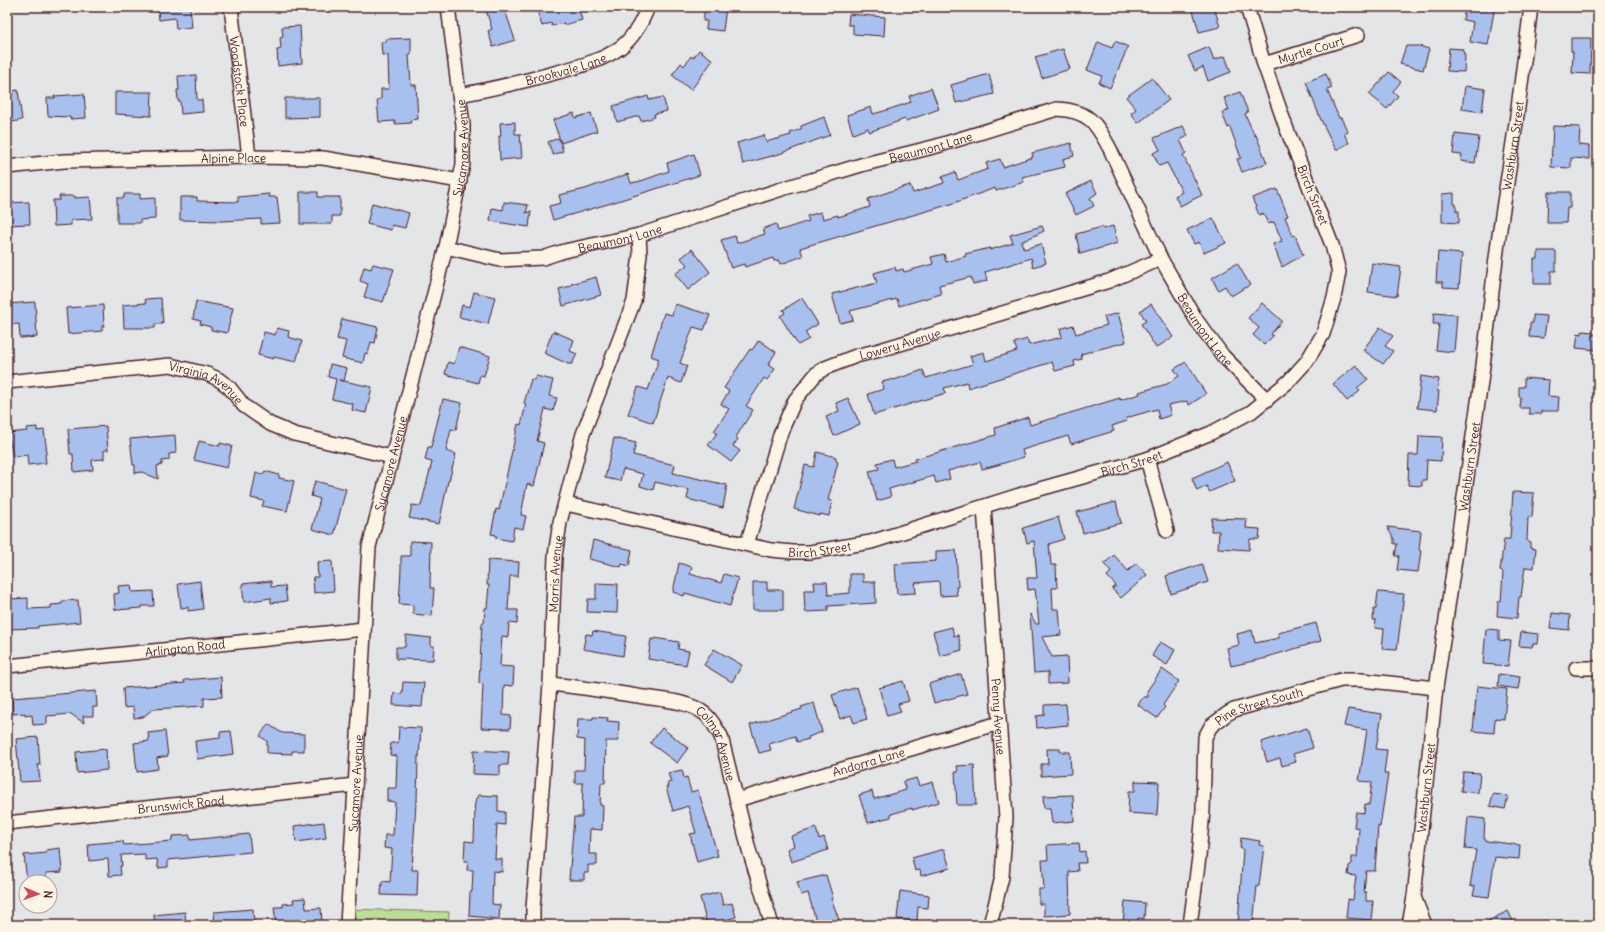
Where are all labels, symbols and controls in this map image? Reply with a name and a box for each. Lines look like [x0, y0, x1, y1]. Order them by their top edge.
street label: Myrtle Court [1276, 32, 1346, 67]
street label: Woodstock Place [227, 35, 253, 128]
street label: Brookvale Lane [524, 50, 609, 88]
street label: Sycamore Avenue [449, 98, 471, 198]
street label: Washburn Street [1498, 100, 1526, 191]
street label: Beaumont Lane [887, 128, 974, 165]
street label: Alpine Place [201, 149, 266, 166]
street label: Birch Street [1294, 163, 1332, 227]
street label: Beaumont Lane [576, 221, 664, 255]
street label: Beaumont Lane [1175, 290, 1236, 369]
street label: Lowery Avenue [858, 325, 942, 362]
street label: Virginia Avenue [167, 358, 247, 407]
street label: Sycamore Avenue [371, 414, 410, 513]
street label: Washburn Street [1455, 421, 1483, 512]
street label: Birch Street [1099, 446, 1164, 479]
street label: Morris Avenue [545, 534, 565, 613]
street label: Birch Street [787, 538, 852, 560]
street label: Arlington Road [144, 636, 226, 659]
street label: Penny Avenue [989, 678, 1009, 755]
street label: Pine Street South [1212, 684, 1304, 728]
street label: Colmar Avenue [693, 702, 739, 782]
street label: Sycamore Avenue [345, 734, 366, 832]
street label: Washburn Street [1413, 742, 1438, 833]
street label: Andorra Lane [831, 744, 906, 779]
street label: Brunswick Road [137, 792, 225, 816]
north arrow [18, 874, 58, 914]
text: N [41, 890, 55, 898]

